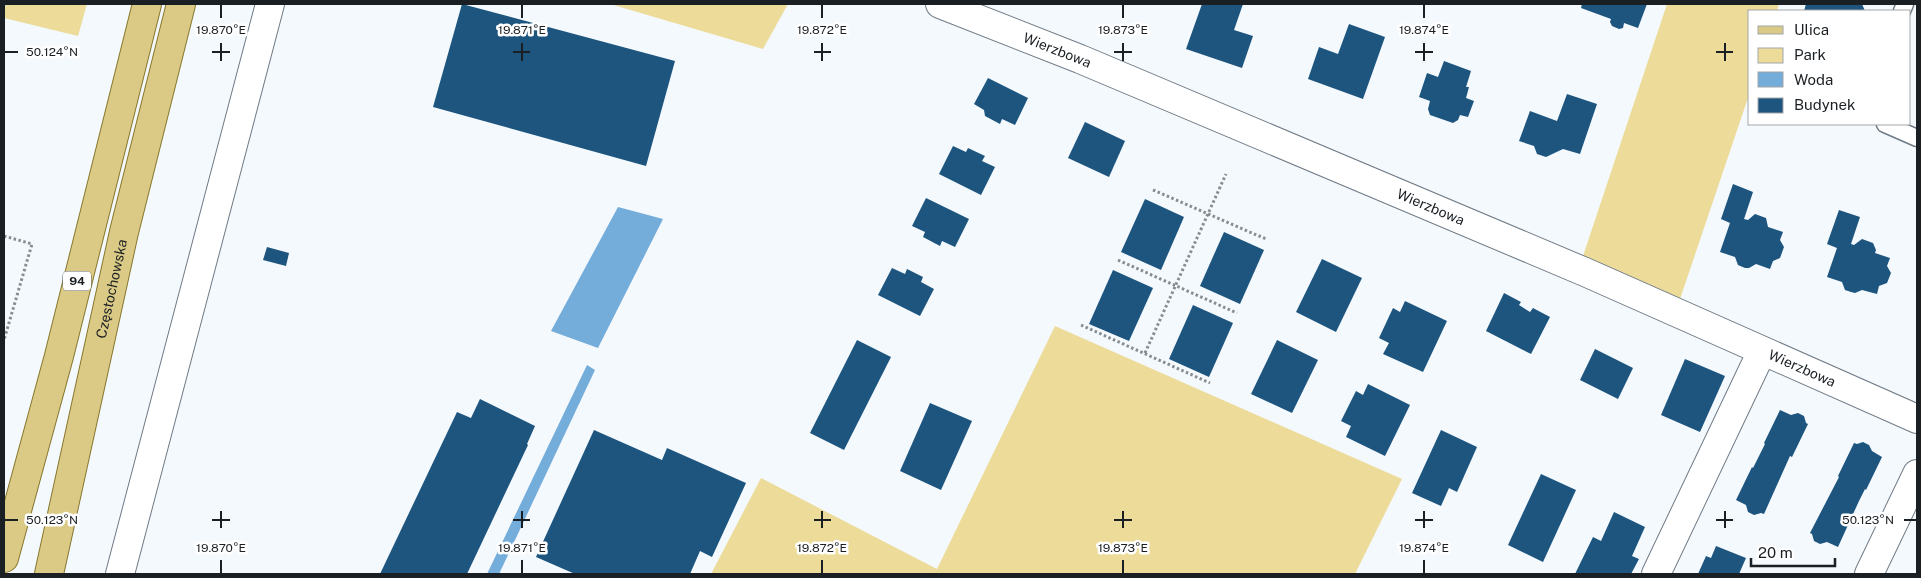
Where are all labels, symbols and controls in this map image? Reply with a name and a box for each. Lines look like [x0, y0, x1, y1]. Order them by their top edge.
legend [1748, 10, 1911, 125]
text: Ulica [1794, 21, 1829, 38]
text: 19.870°E [196, 23, 246, 37]
text: 19.871°E [498, 23, 546, 37]
text: 19.872°E [797, 23, 847, 37]
text: 19.873°E [1098, 23, 1148, 37]
text: 19.874°E [1399, 23, 1449, 37]
street label: Wierzbowa [1021, 30, 1094, 71]
text: 50.124°N [26, 45, 78, 59]
text: Park [1794, 46, 1826, 63]
text: Woda [1794, 71, 1833, 88]
text: Budynek [1794, 96, 1855, 113]
street label: Wierzbowa [1394, 186, 1467, 228]
street label: Częstochowska [93, 238, 130, 340]
road number: 94 [63, 272, 91, 290]
street label: Wierzbowa [1766, 346, 1838, 390]
text: 50.123°N [26, 513, 78, 527]
text: 50.123°N [1842, 513, 1894, 527]
scale bar [1751, 536, 1835, 568]
text: 19.870°E [196, 541, 246, 555]
text: 19.871°E [498, 541, 546, 555]
text: 19.872°E [797, 541, 847, 555]
text: 19.873°E [1098, 541, 1148, 555]
text: 19.874°E [1399, 541, 1449, 555]
text: 20 m [1758, 544, 1793, 561]

